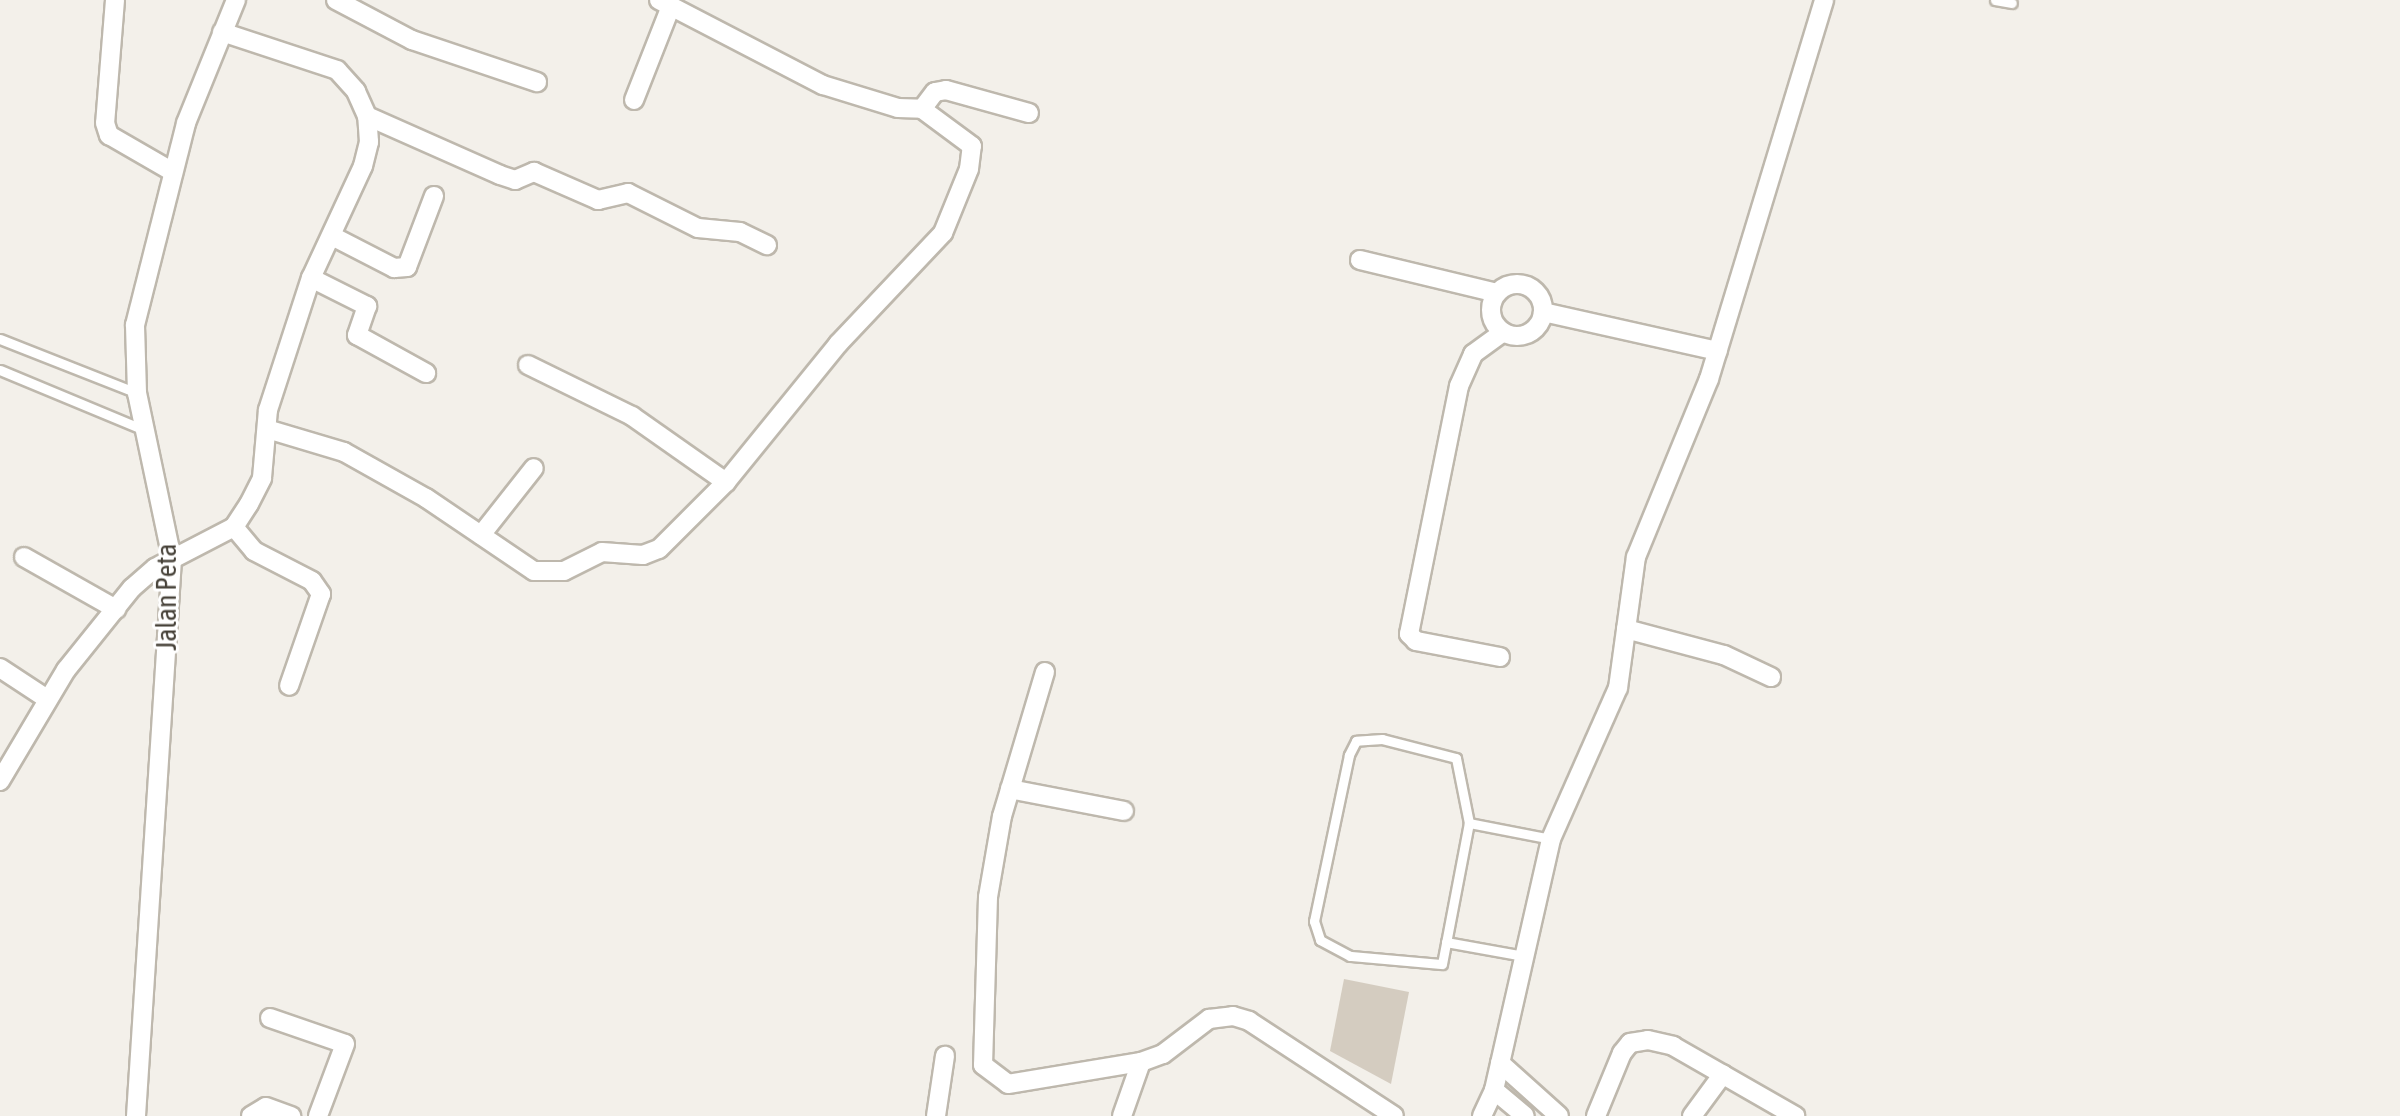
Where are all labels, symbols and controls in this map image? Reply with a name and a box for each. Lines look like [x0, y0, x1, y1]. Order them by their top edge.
street label: Jalan Peta [149, 543, 183, 651]

